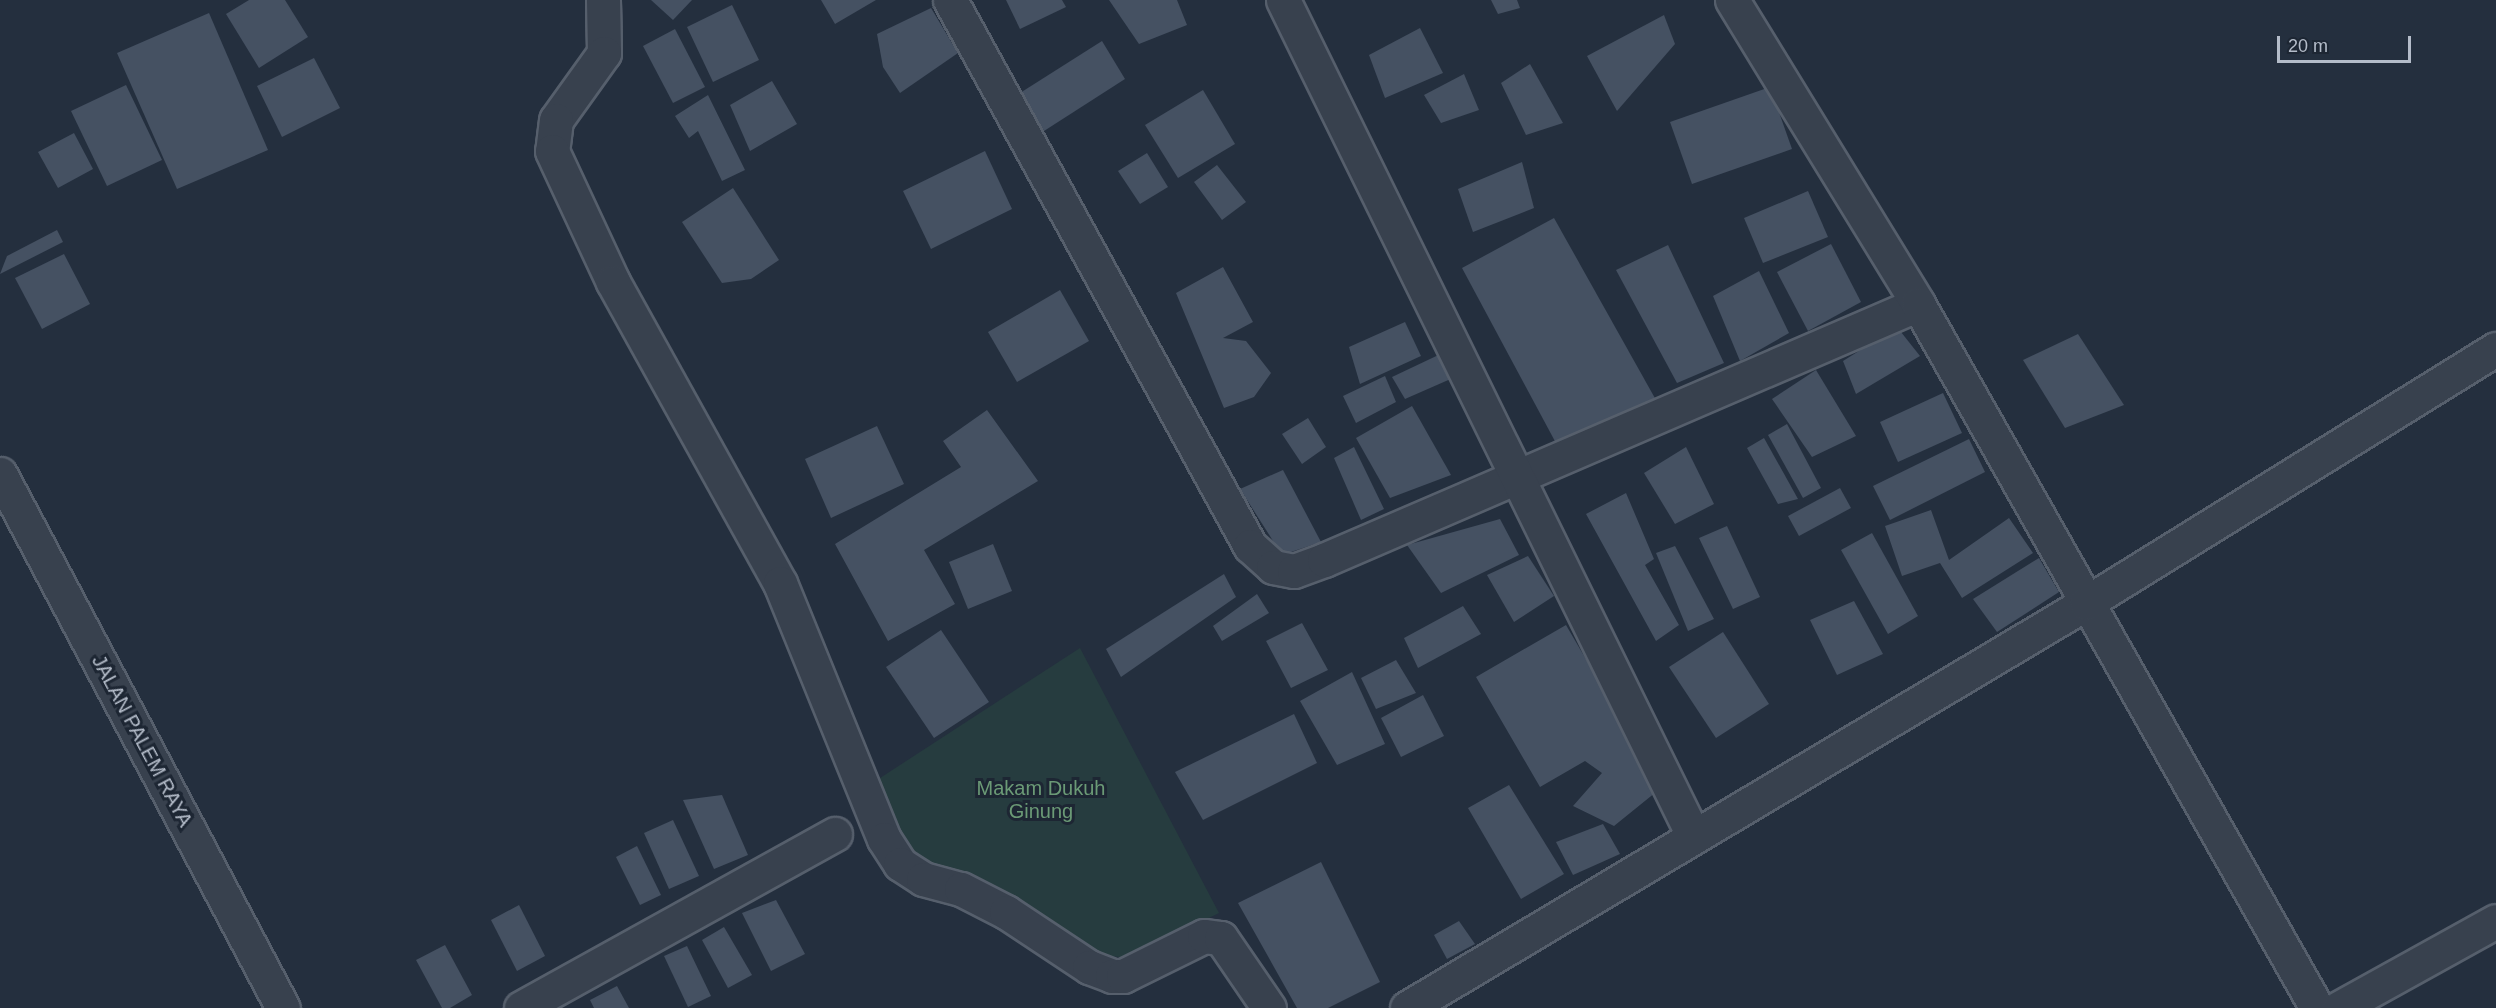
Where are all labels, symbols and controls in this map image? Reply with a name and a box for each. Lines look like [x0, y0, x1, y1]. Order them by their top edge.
scale bar [2280, 24, 2414, 62]
text: 20 m [2288, 36, 2328, 56]
street label: JALAN PALEM RAYA [87, 651, 197, 831]
park label: Makam Dukuh Ginung [977, 776, 1105, 823]

